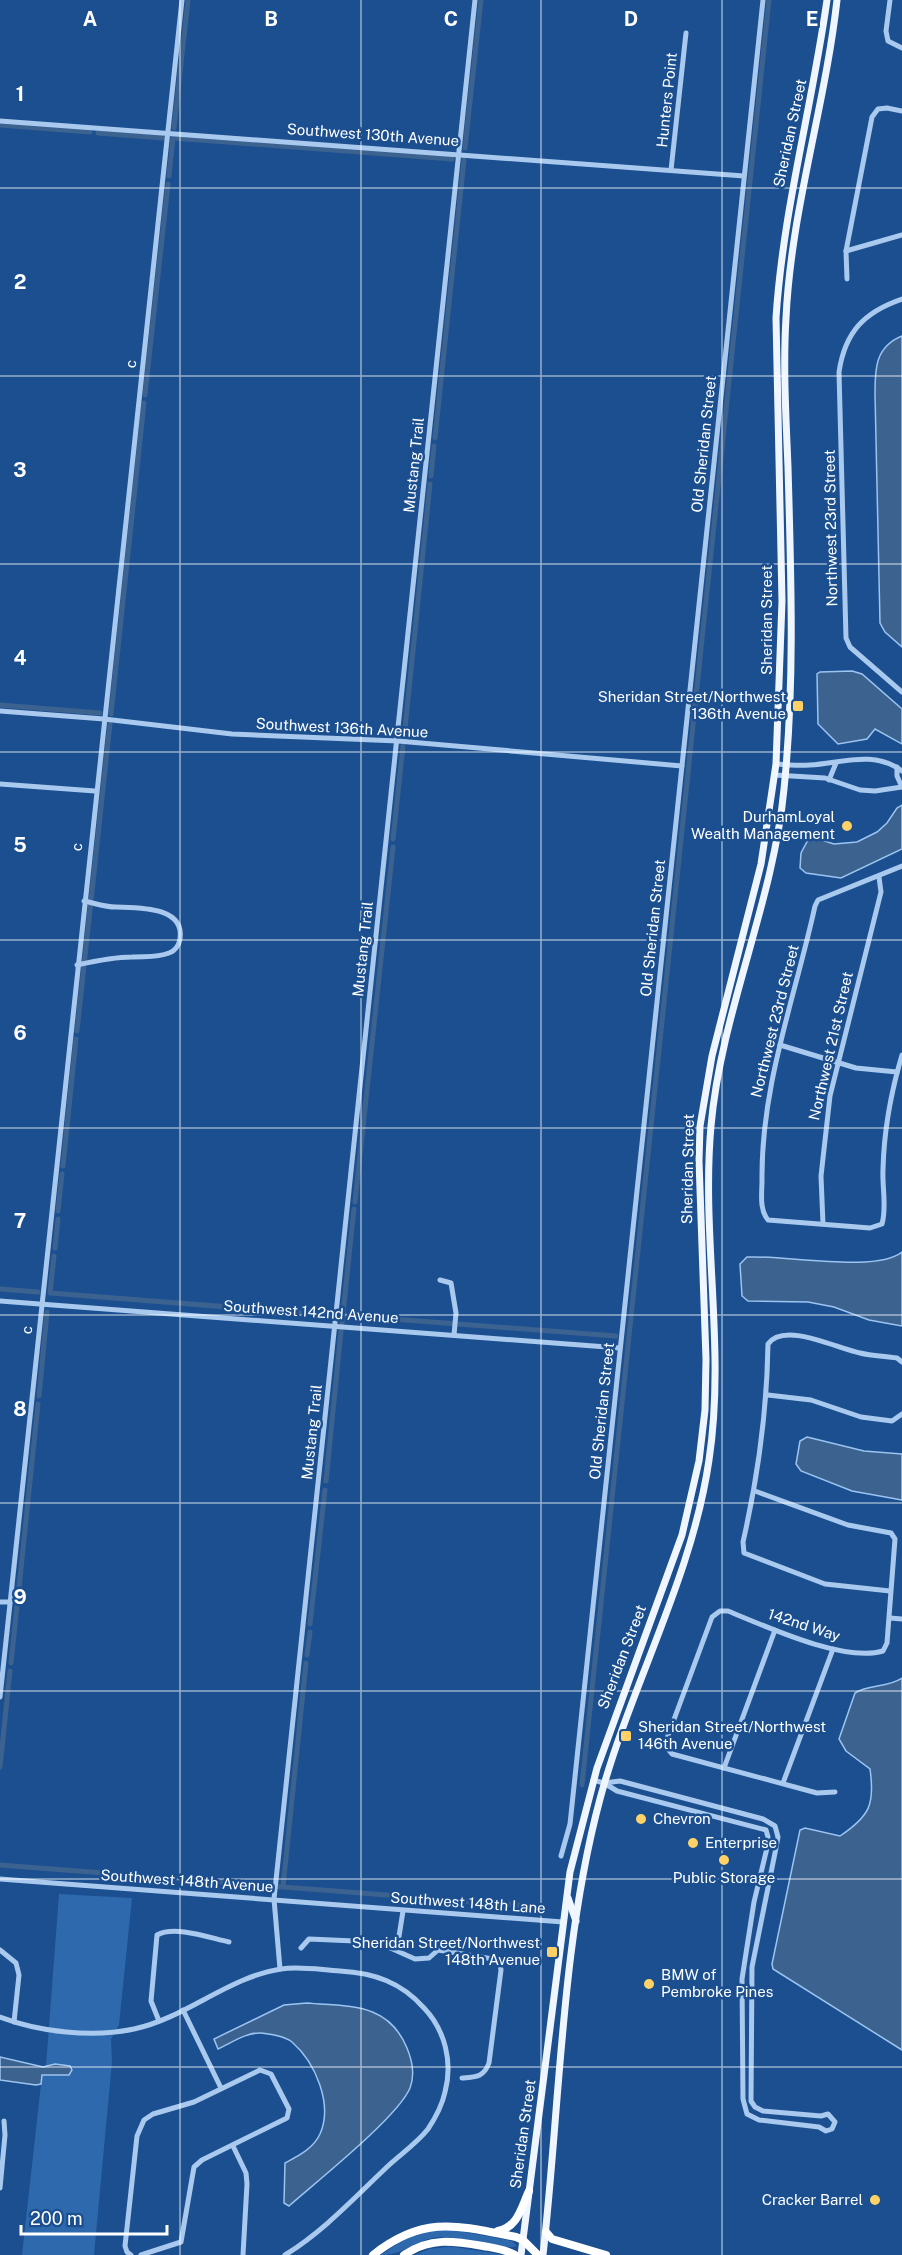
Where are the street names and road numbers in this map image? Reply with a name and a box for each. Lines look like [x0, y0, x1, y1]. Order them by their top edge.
street label: Hunters Point [653, 51, 680, 148]
street label: Sheridan Street [770, 77, 809, 189]
street label: Southwest 130th Avenue [286, 120, 460, 149]
street label: c [122, 359, 139, 369]
street label: Old Sheridan Street [688, 374, 719, 513]
street label: Mustang Trail [400, 416, 427, 513]
street label: Northwest 23rd Street [821, 449, 840, 607]
street label: Sheridan Street [758, 565, 775, 675]
street label: Southwest 136th Avenue [255, 714, 429, 741]
street label: c [68, 842, 85, 852]
street label: Old Sheridan Street [637, 858, 668, 997]
street label: Mustang Trail [349, 900, 376, 997]
street label: Northwest 23rd Street [747, 942, 802, 1099]
street label: Northwest 21st Street [805, 970, 856, 1122]
street label: Sheridan Street [678, 1114, 697, 1224]
street label: Southwest 142nd Avenue [223, 1297, 399, 1326]
street label: c [18, 1325, 35, 1335]
street label: Old Sheridan Street [586, 1341, 617, 1480]
street label: Mustang Trail [298, 1383, 325, 1480]
street label: Sheridan Street [594, 1602, 649, 1711]
street label: 142nd Way [766, 1605, 842, 1644]
street label: Southwest 148th Avenue [100, 1866, 274, 1895]
street label: Southwest 148th Lane [390, 1889, 546, 1916]
street label: Sheridan Street [506, 2078, 539, 2190]

